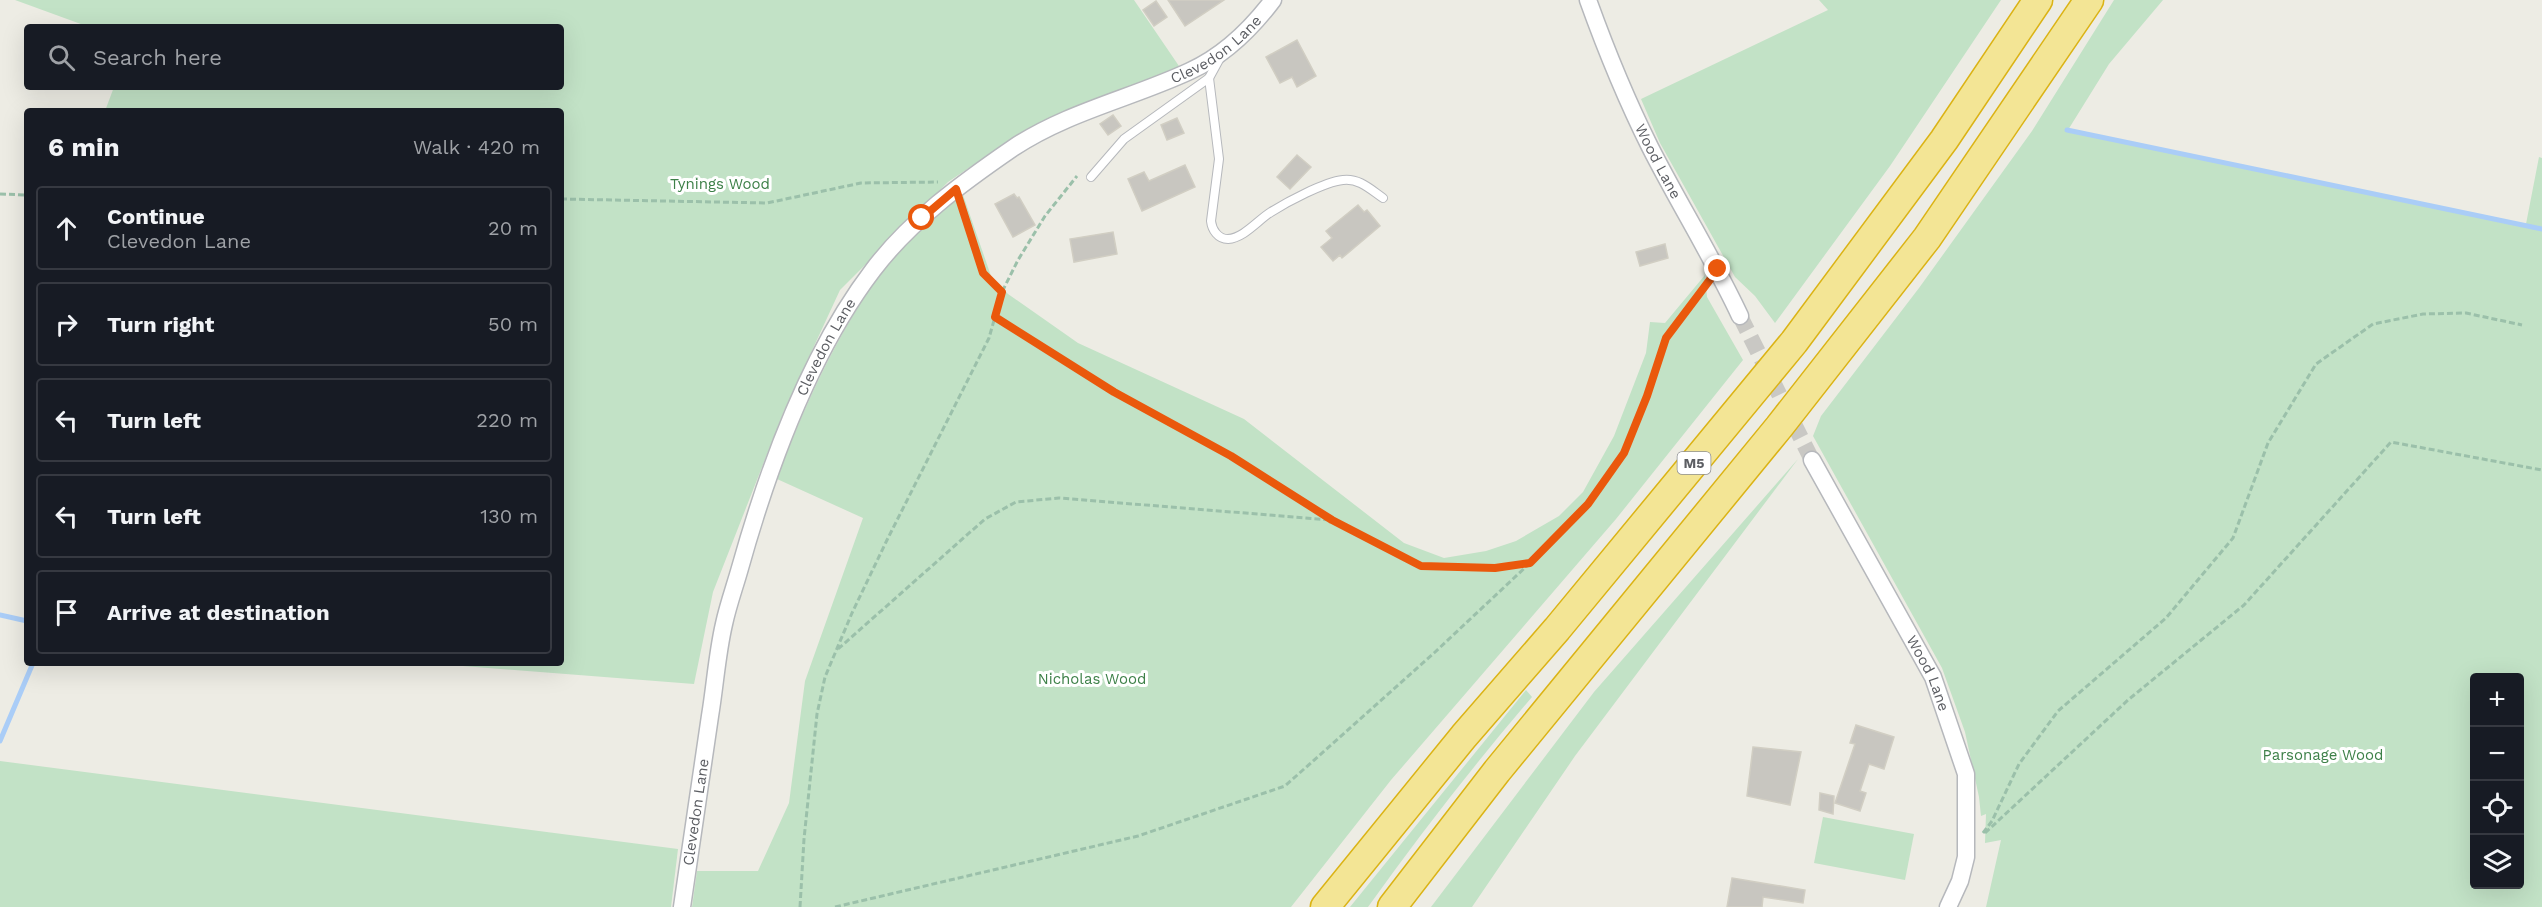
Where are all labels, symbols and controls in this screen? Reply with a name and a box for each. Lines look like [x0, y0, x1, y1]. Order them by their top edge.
street label: Clevedon Lane [1168, 12, 1265, 88]
search box [24, 24, 564, 90]
icon: search [45, 41, 78, 74]
text: Search here [93, 45, 222, 70]
street label: Wood Lane [1631, 121, 1685, 202]
text: 6 min [48, 132, 120, 162]
text: Walk · 420 m [413, 135, 540, 159]
park label: Tynings Wood [670, 175, 770, 193]
text: Continue [107, 204, 205, 229]
route start [908, 204, 934, 230]
icon: ahead [50, 212, 83, 245]
text: 20 m [488, 216, 538, 240]
text: Clevedon Lane [107, 229, 251, 253]
route end [1704, 255, 1730, 281]
street label: Clevedon Lane [793, 295, 860, 399]
icon: right [50, 308, 83, 341]
text: Turn right [107, 312, 214, 337]
text: 50 m [488, 312, 538, 336]
icon: left [50, 404, 83, 437]
text: Turn left [107, 408, 201, 433]
text: 220 m [476, 408, 538, 432]
road number: M5 [1678, 452, 1710, 474]
icon: left [50, 500, 83, 533]
text: Turn left [107, 504, 201, 529]
text: 130 m [480, 504, 538, 528]
icon: arrive [50, 596, 83, 629]
text: Arrive at destination [107, 600, 330, 625]
street label: Wood Lane [1903, 632, 1953, 714]
park label: Nicholas Wood [1038, 670, 1146, 688]
map controls [2470, 673, 2524, 889]
button: + [2470, 673, 2524, 727]
button: − [2470, 727, 2524, 781]
park label: Parsonage Wood [2263, 746, 2383, 764]
street label: Clevedon Lane [679, 757, 713, 867]
button: locate [2470, 781, 2524, 835]
button: layers [2470, 835, 2524, 889]

